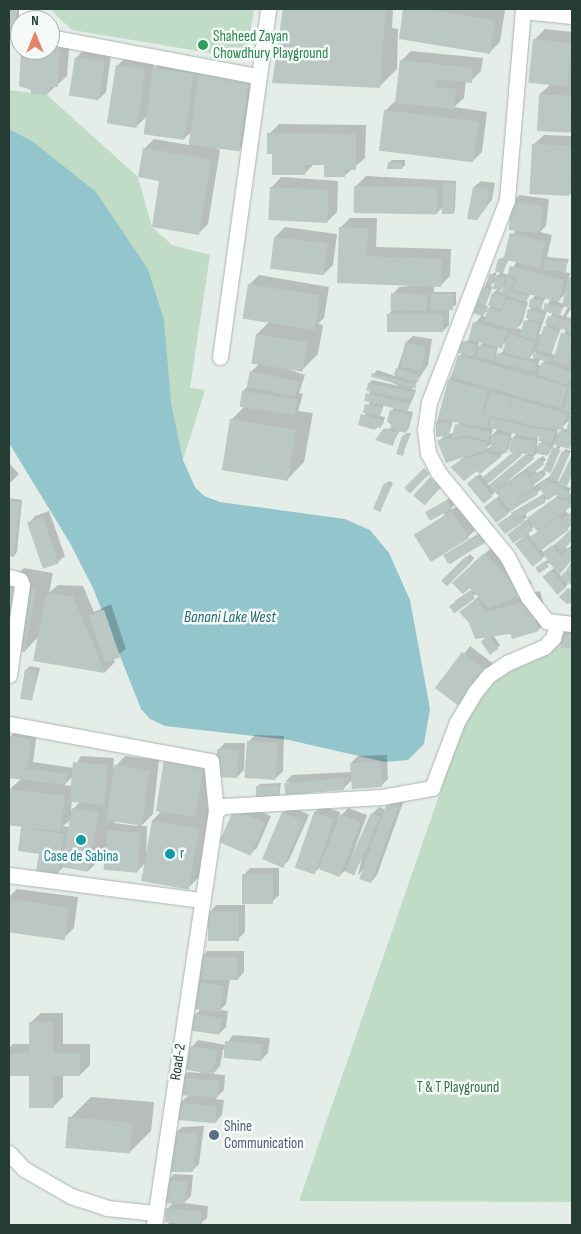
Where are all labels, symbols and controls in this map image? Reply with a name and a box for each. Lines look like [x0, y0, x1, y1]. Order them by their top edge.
north arrow [10, 10, 60, 60]
text: N [31, 12, 39, 29]
place label: Shaheed Zayan Chowdhury Playground [213, 27, 328, 62]
marker: Shaheed Zayan Chowdhury Playground [197, 39, 209, 51]
water label: Banani Lake West [184, 608, 276, 628]
marker: Case de Sabina [75, 834, 87, 846]
place label: r [180, 845, 184, 863]
place label: Case de Sabina [44, 848, 118, 866]
marker: r [164, 848, 176, 860]
street label: Road-2 [167, 1043, 189, 1081]
park label: T & T Playground [417, 1079, 499, 1097]
place label: Shine Communication [224, 1117, 304, 1152]
marker: Shine Communication [208, 1129, 220, 1141]

